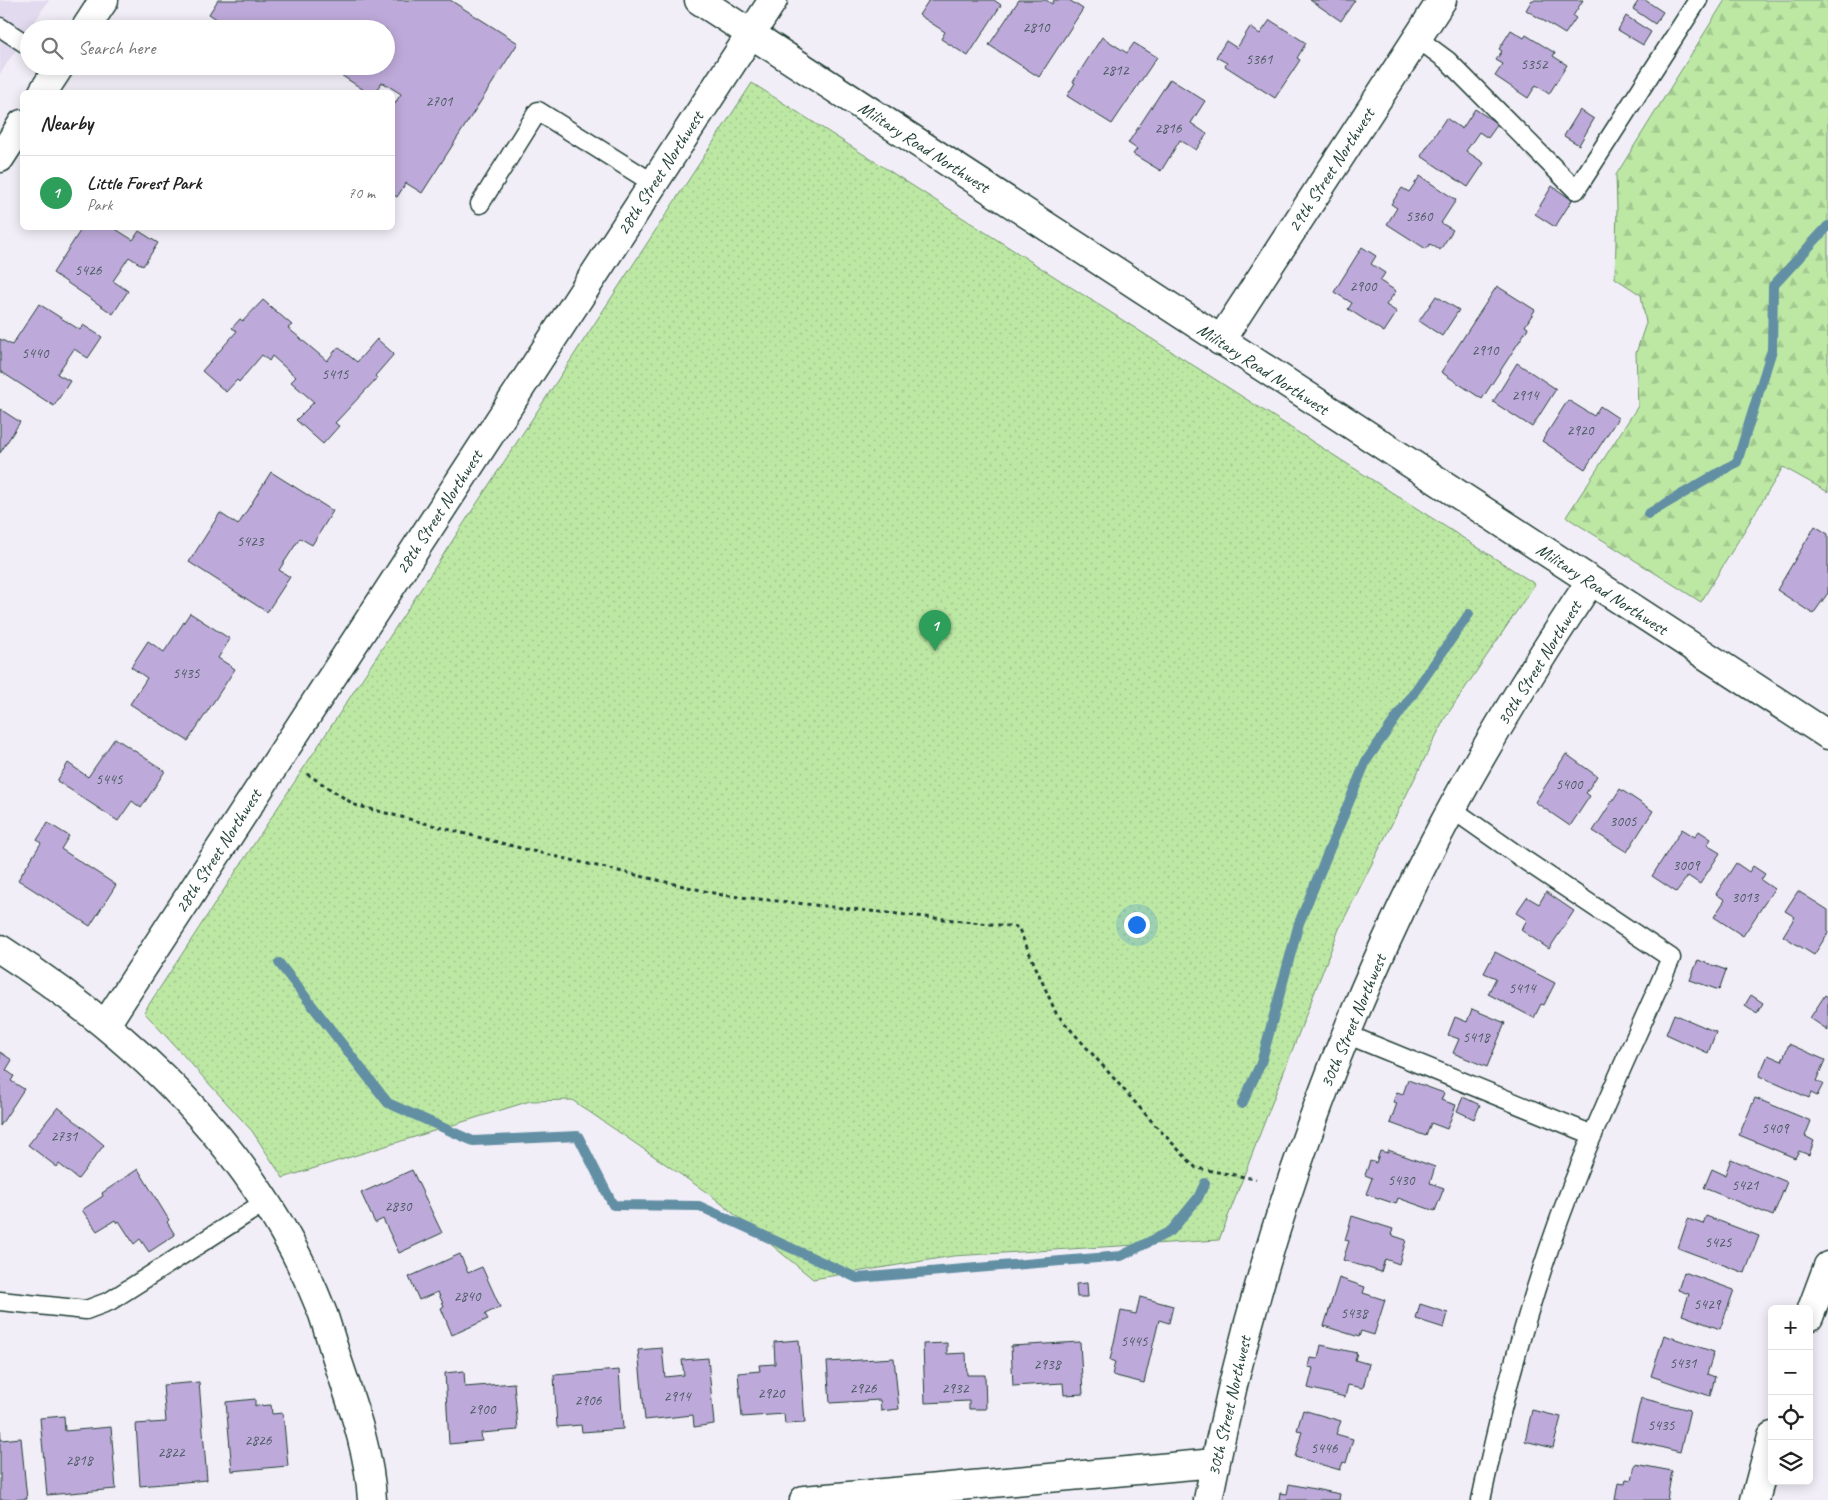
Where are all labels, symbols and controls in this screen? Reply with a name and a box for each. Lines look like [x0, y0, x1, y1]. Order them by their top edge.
house number: 2810 [1022, 18, 1051, 37]
search box [20, 20, 395, 75]
icon: search [38, 34, 66, 62]
text: Search here [78, 36, 155, 60]
house number: 5361 [1245, 50, 1274, 69]
house number: 5352 [1520, 55, 1549, 74]
house number: 2812 [1101, 61, 1130, 80]
house number: 2701 [425, 92, 454, 111]
street label: Military Road Northwest [854, 96, 995, 199]
street label: 29th Street Northwest [1283, 102, 1380, 236]
street label: 28th Street Northwest [612, 105, 709, 239]
text: Nearby [40, 110, 93, 136]
house number: 2816 [1154, 119, 1183, 138]
text: Little Forest Park [87, 171, 201, 195]
text: 1 [52, 183, 60, 203]
text: 70 m [348, 183, 375, 203]
text: Park [87, 195, 112, 215]
house number: 5360 [1405, 207, 1434, 226]
house number: 5426 [74, 261, 103, 280]
house number: 2900 [1349, 277, 1378, 296]
street label: Military Road Northwest [1193, 318, 1334, 421]
house number: 2910 [1471, 341, 1500, 360]
house number: 5440 [21, 344, 50, 363]
house number: 5415 [321, 365, 350, 384]
house number: 2914 [1511, 386, 1540, 405]
house number: 2920 [1566, 421, 1595, 440]
street label: 28th Street Northwest [391, 444, 488, 578]
house number: 5423 [236, 532, 265, 551]
street label: Military Road Northwest [1532, 538, 1673, 641]
street label: 30th Street Northwest [1492, 595, 1587, 729]
pin: 1 [919, 610, 951, 651]
house number: 5435 [172, 664, 201, 683]
house number: 5445 [95, 770, 124, 789]
house number: 5400 [1555, 775, 1584, 794]
street label: 28th Street Northwest [170, 783, 267, 917]
house number: 3005 [1609, 812, 1638, 831]
house number: 3009 [1672, 856, 1701, 875]
house number: 3013 [1731, 888, 1760, 907]
your location [1124, 912, 1150, 938]
street label: 30th Street Northwest [1315, 949, 1392, 1091]
house number: 5414 [1508, 979, 1537, 998]
house number: 5418 [1462, 1028, 1491, 1047]
house number: 5409 [1761, 1119, 1790, 1138]
house number: 2731 [50, 1127, 79, 1146]
house number: 5430 [1387, 1171, 1416, 1190]
house number: 5421 [1731, 1176, 1760, 1195]
house number: 2830 [384, 1197, 413, 1216]
house number: 5425 [1704, 1233, 1733, 1252]
house number: 2840 [453, 1287, 482, 1306]
house number: 5429 [1693, 1295, 1722, 1314]
house number: 5438 [1340, 1304, 1369, 1323]
map controls [1768, 1305, 1813, 1485]
button: + [1768, 1305, 1813, 1350]
house number: 5445 [1120, 1332, 1149, 1351]
street label: 30th Street Northwest [1202, 1332, 1256, 1478]
button: − [1768, 1350, 1813, 1395]
house number: 5431 [1669, 1354, 1698, 1373]
house number: 2938 [1033, 1355, 1062, 1374]
house number: 2926 [849, 1379, 878, 1398]
house number: 2932 [941, 1379, 970, 1398]
house number: 2920 [757, 1384, 786, 1403]
house number: 2914 [663, 1387, 692, 1406]
house number: 2906 [574, 1391, 603, 1410]
button: locate [1768, 1395, 1813, 1440]
house number: 2900 [468, 1400, 497, 1419]
house number: 5435 [1647, 1416, 1676, 1435]
house number: 2826 [244, 1431, 273, 1450]
house number: 5446 [1310, 1439, 1339, 1458]
button: layers [1768, 1440, 1813, 1485]
house number: 2822 [157, 1443, 186, 1462]
house number: 2818 [65, 1451, 94, 1470]

